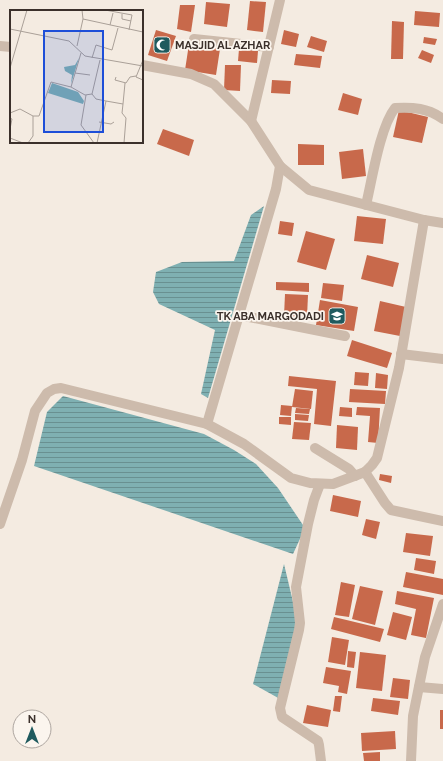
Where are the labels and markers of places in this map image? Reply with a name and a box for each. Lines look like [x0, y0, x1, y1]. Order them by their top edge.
mosque icon: MASJID AL AZHAR [152, 35, 172, 55]
place label: MASJID AL AZHAR [175, 39, 271, 52]
school or university icon: TK ABA MARGODADI [327, 306, 347, 326]
place label: TK ABA MARGODADI [217, 310, 324, 323]

